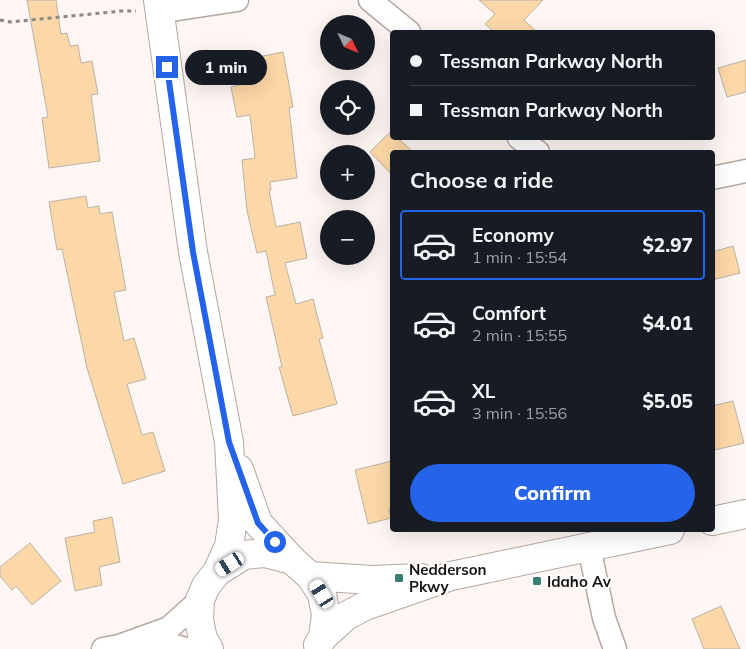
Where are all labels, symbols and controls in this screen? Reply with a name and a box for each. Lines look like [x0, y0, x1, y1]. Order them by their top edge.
north arrow [320, 15, 375, 70]
map controls [320, 15, 375, 265]
text: Tessman Parkway North [440, 49, 663, 73]
callout: 1 min [184, 50, 267, 84]
route end [156, 56, 178, 78]
text: 1 min [205, 57, 247, 77]
button: locate [320, 80, 375, 135]
text: Tessman Parkway North [440, 98, 663, 122]
button: + [320, 145, 375, 200]
text: Choose a ride [410, 166, 553, 194]
button: − [320, 210, 375, 265]
icon: car [412, 223, 457, 268]
text: Economy [472, 223, 554, 247]
text: $2.97 [642, 233, 693, 257]
text: 1 min · 15:54 [472, 247, 567, 267]
icon: car [412, 301, 457, 346]
text: Comfort [472, 301, 546, 325]
text: $4.01 [642, 311, 693, 335]
text: 2 min · 15:55 [472, 325, 567, 345]
icon: car [412, 379, 457, 424]
text: XL [472, 379, 495, 403]
text: $5.05 [642, 389, 693, 413]
text: 3 min · 15:56 [472, 403, 567, 423]
button: Confirm [410, 464, 695, 522]
route start [264, 531, 286, 553]
car [213, 550, 246, 578]
place label: Nedderson Pkwy [409, 560, 487, 596]
marker: Nedderson Pkwy [393, 572, 405, 584]
place label: Idaho Av [547, 572, 612, 591]
marker: Idaho Av [531, 575, 543, 587]
car [307, 577, 336, 611]

